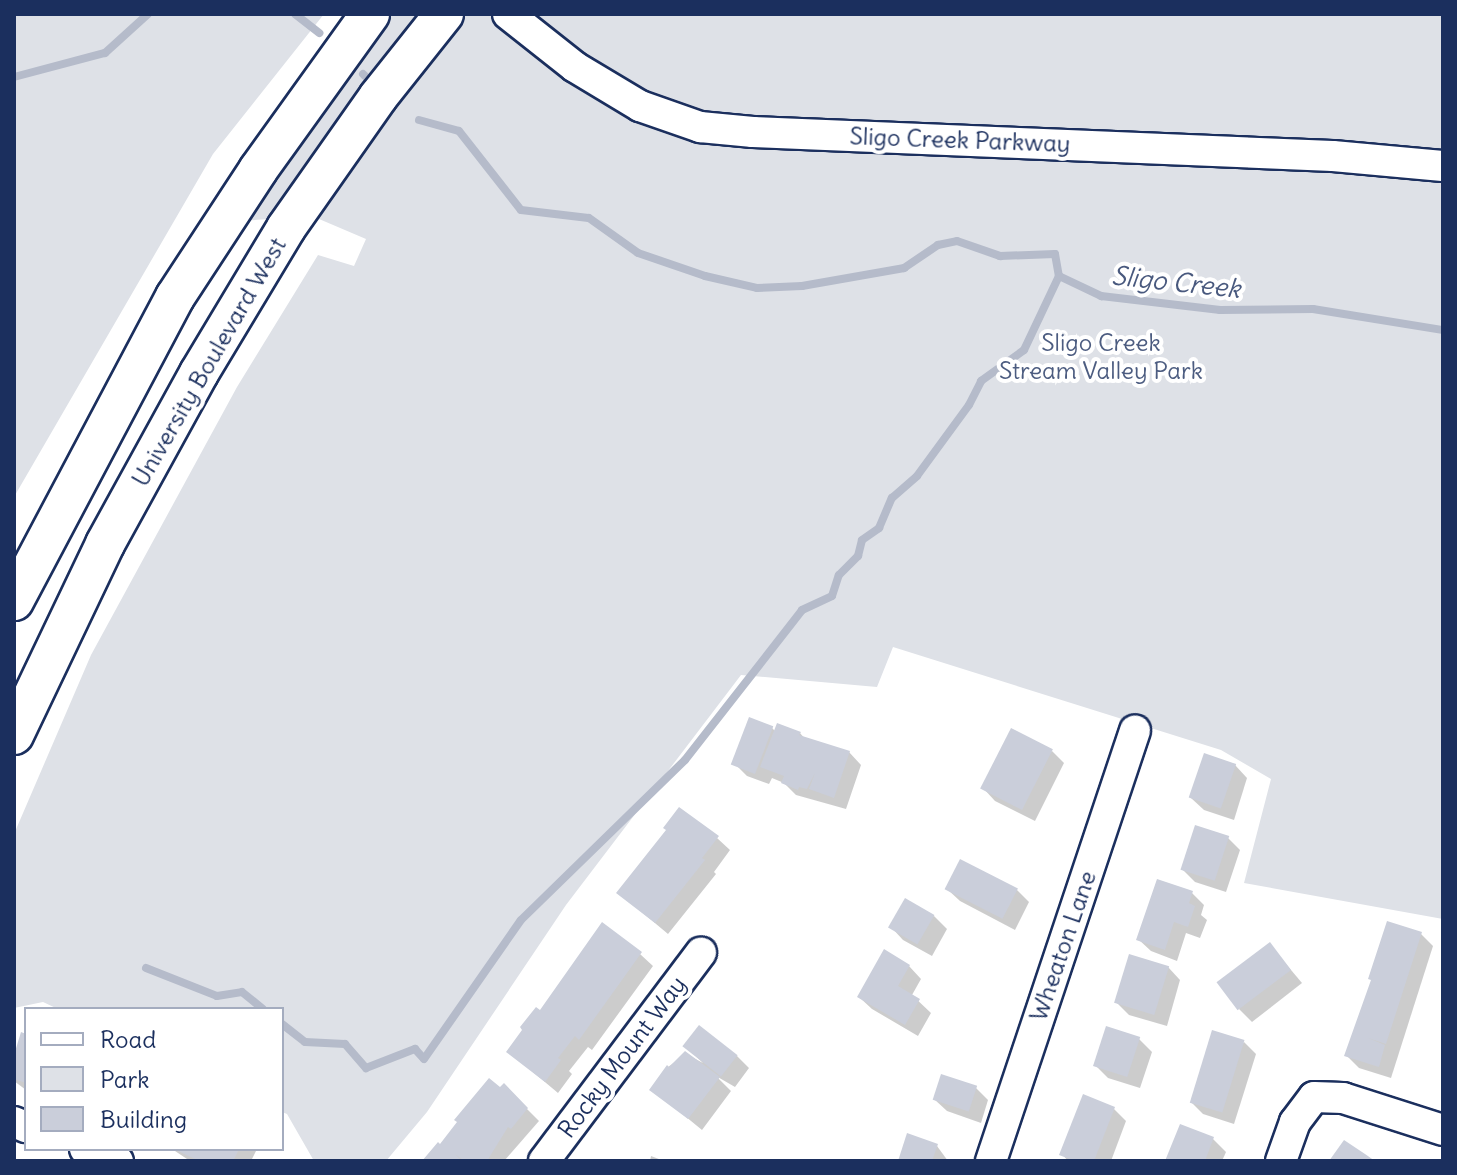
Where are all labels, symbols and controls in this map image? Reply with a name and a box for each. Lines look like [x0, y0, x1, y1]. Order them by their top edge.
street label: Sligo Creek Parkway [849, 122, 1071, 158]
street label: University Boulevard West [126, 232, 292, 492]
water label: Sligo Creek [1110, 260, 1242, 304]
park label: Sligo Creek Stream Valley Park [999, 329, 1203, 385]
street label: Wheaton Lane [1024, 867, 1102, 1025]
street label: Rocky Mount Way [552, 971, 692, 1143]
legend [24, 1007, 284, 1151]
text: Road [100, 1024, 156, 1054]
text: Park [100, 1064, 150, 1094]
text: Building [100, 1104, 187, 1134]

